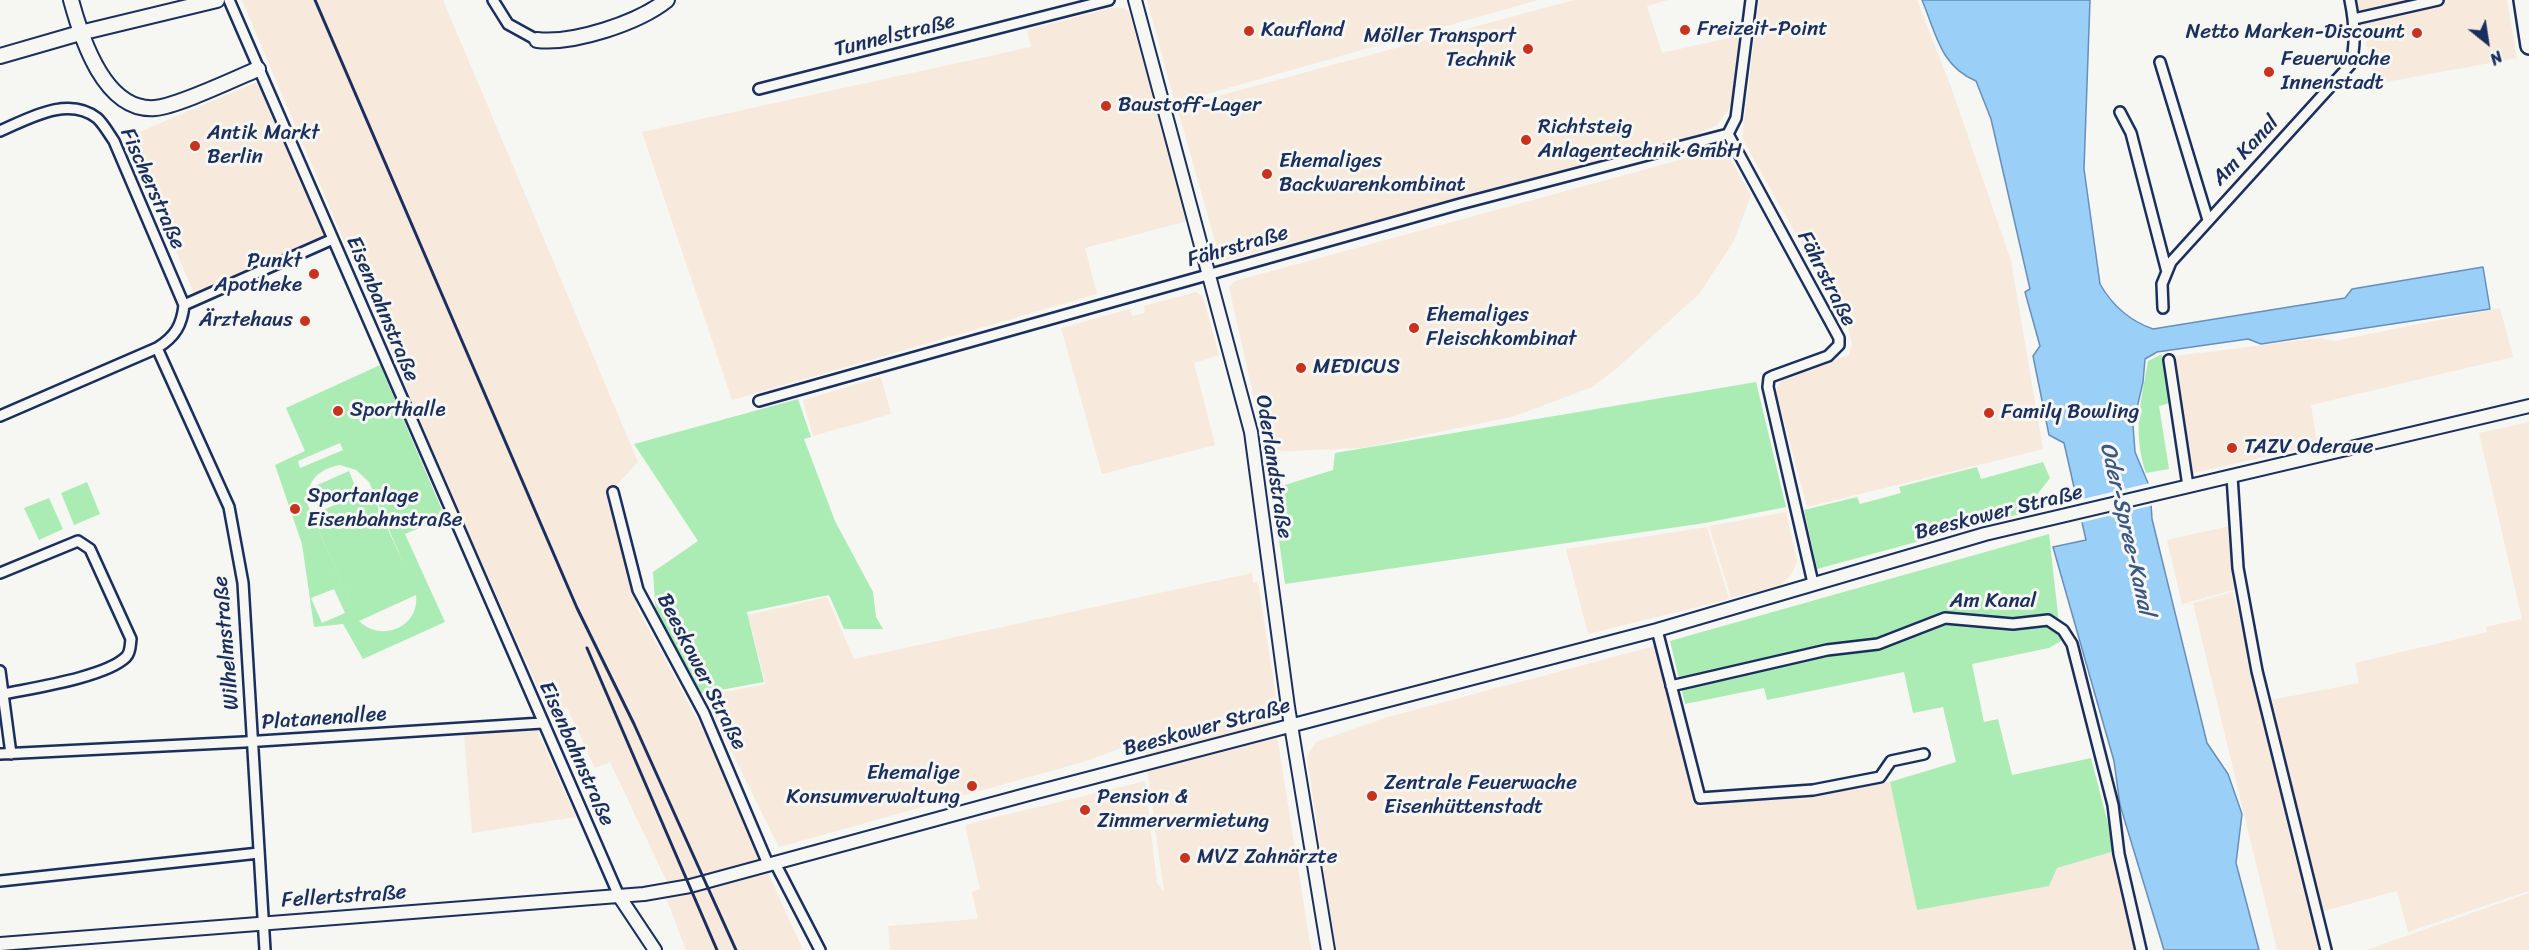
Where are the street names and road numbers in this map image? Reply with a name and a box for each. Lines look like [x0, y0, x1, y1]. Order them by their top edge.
street label: Tunnelstraße [832, 9, 958, 63]
street label: Am Kanal [2207, 111, 2285, 191]
street label: Fischerstraße [114, 124, 190, 254]
street label: Fährstraße [1185, 221, 1291, 273]
street label: Fährstraße [1791, 227, 1861, 331]
street label: Eisenbahnstraße [340, 232, 424, 386]
street label: Oderlandstraße [1249, 393, 1297, 541]
street label: Beeskower Straße [1912, 480, 2086, 546]
street label: Wilhelmstraße [209, 575, 245, 711]
street label: Am Kanal [1950, 589, 2036, 615]
street label: Beeskower Straße [651, 590, 751, 754]
street label: Eisenbahnstraße [533, 678, 619, 830]
street label: Beeskower Straße [1121, 694, 1293, 762]
street label: Platanenallee [261, 702, 387, 736]
street label: Fellertstraße [281, 880, 407, 914]

